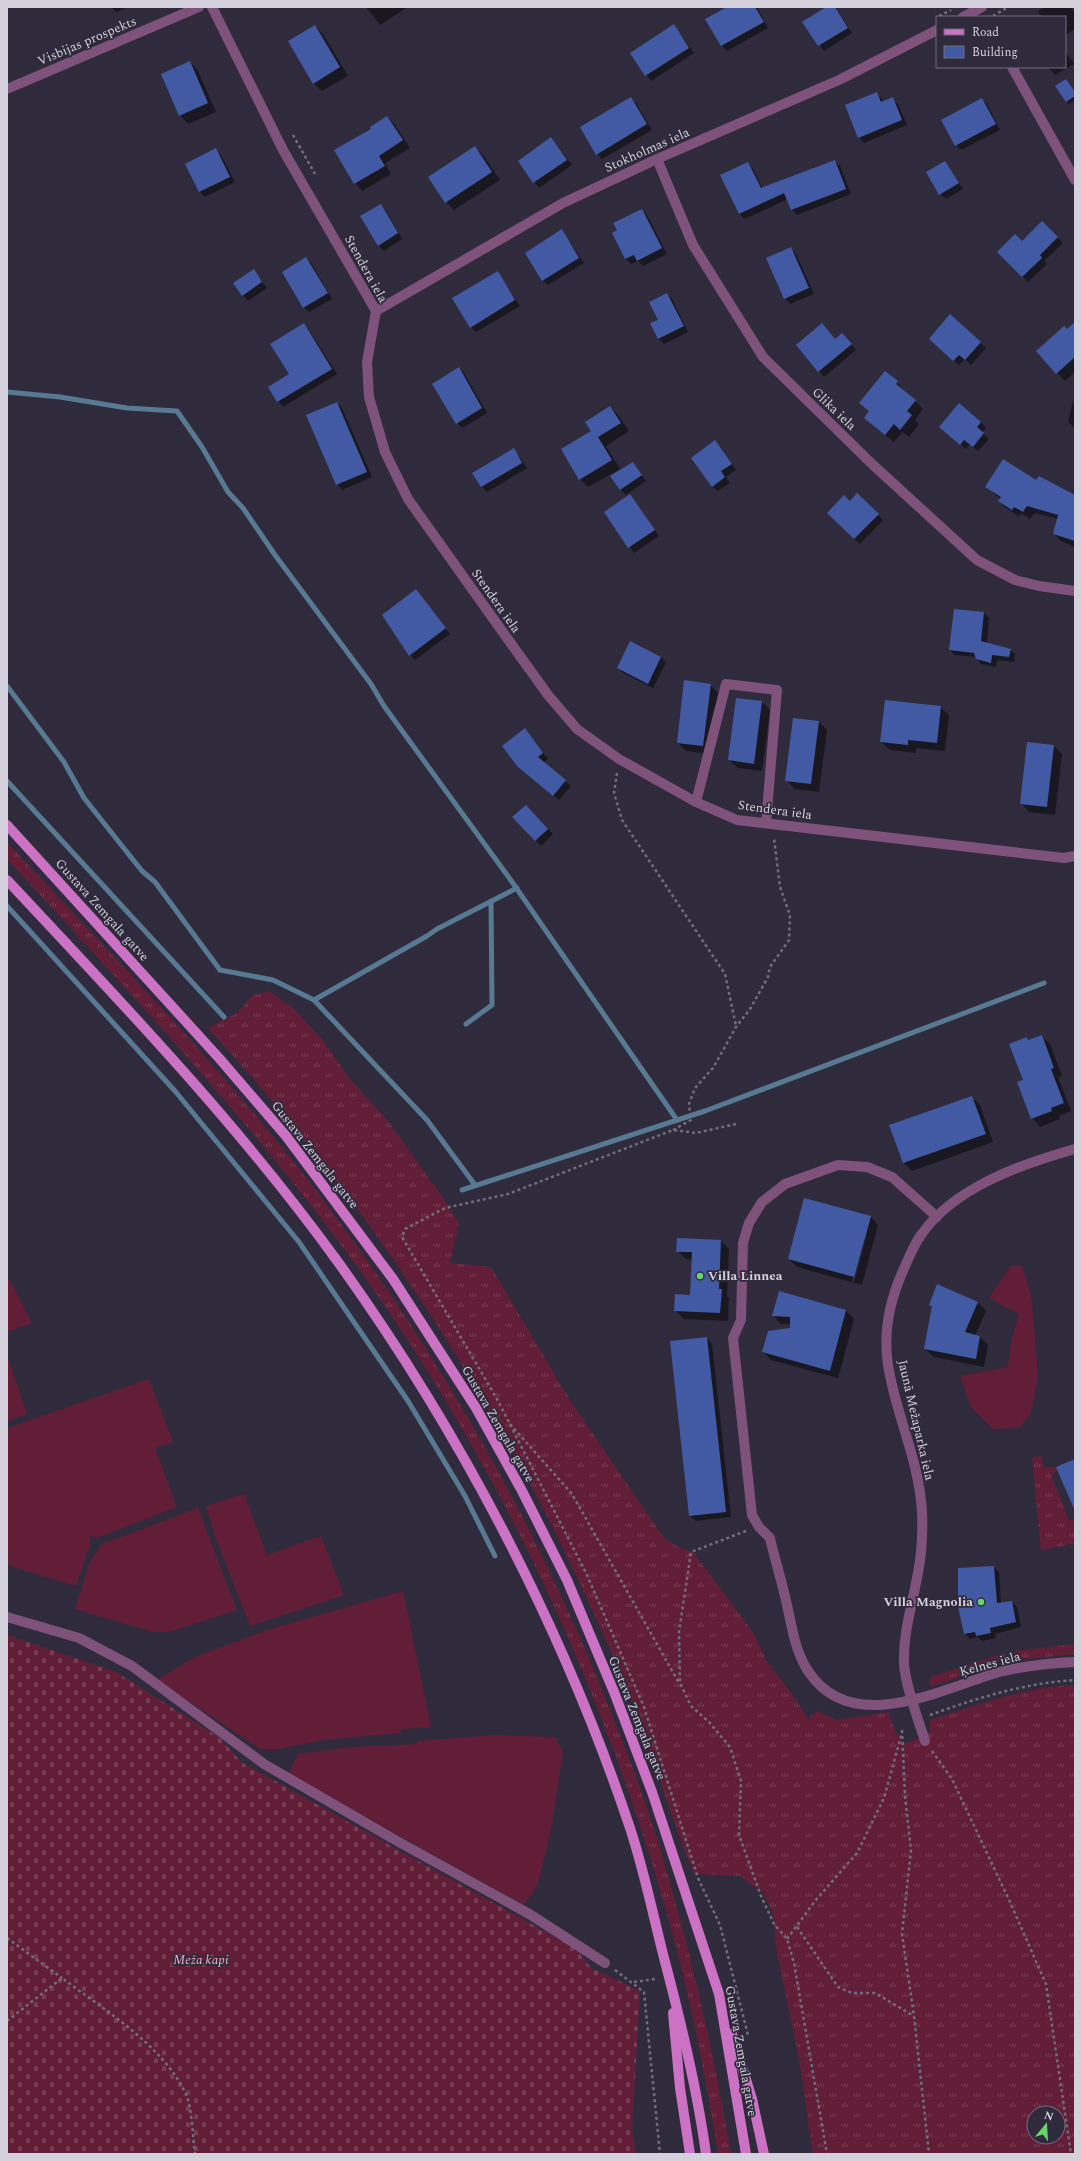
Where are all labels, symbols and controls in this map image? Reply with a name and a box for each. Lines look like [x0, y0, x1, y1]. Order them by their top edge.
street label: Visbijas prospekts [34, 11, 140, 71]
legend [936, 16, 1066, 68]
text: Road [972, 23, 999, 42]
text: Building [972, 43, 1018, 62]
street label: Stokholmas iela [601, 122, 693, 178]
street label: Stendera iela [339, 232, 393, 307]
street label: Glika iela [807, 383, 861, 436]
street label: Stendera iela [466, 565, 526, 638]
street label: Stendera iela [737, 795, 814, 825]
street label: Gustava Zemgala gatve [50, 854, 154, 966]
street label: Gustava Zemgala gatve [266, 1097, 364, 1213]
place label: Villa Linnea [708, 1266, 783, 1286]
marker: Villa Linnea [695, 1271, 705, 1281]
street label: Jaunā Mežaparka iela [892, 1358, 940, 1483]
street label: Gustava Zemgala gatve [456, 1362, 540, 1486]
place label: Villa Magnolia [884, 1592, 973, 1612]
marker: Villa Magnolia [976, 1597, 986, 1607]
street label: Ķelnes iela [957, 1646, 1023, 1682]
street label: Gustava Zemgala gatve [603, 1653, 671, 1783]
park label: Meža kapi [173, 1950, 229, 1970]
street label: Gustava Zemgala gatve [720, 1984, 762, 2118]
north arrow [1026, 2105, 1066, 2145]
text: N [1042, 2106, 1056, 2125]

